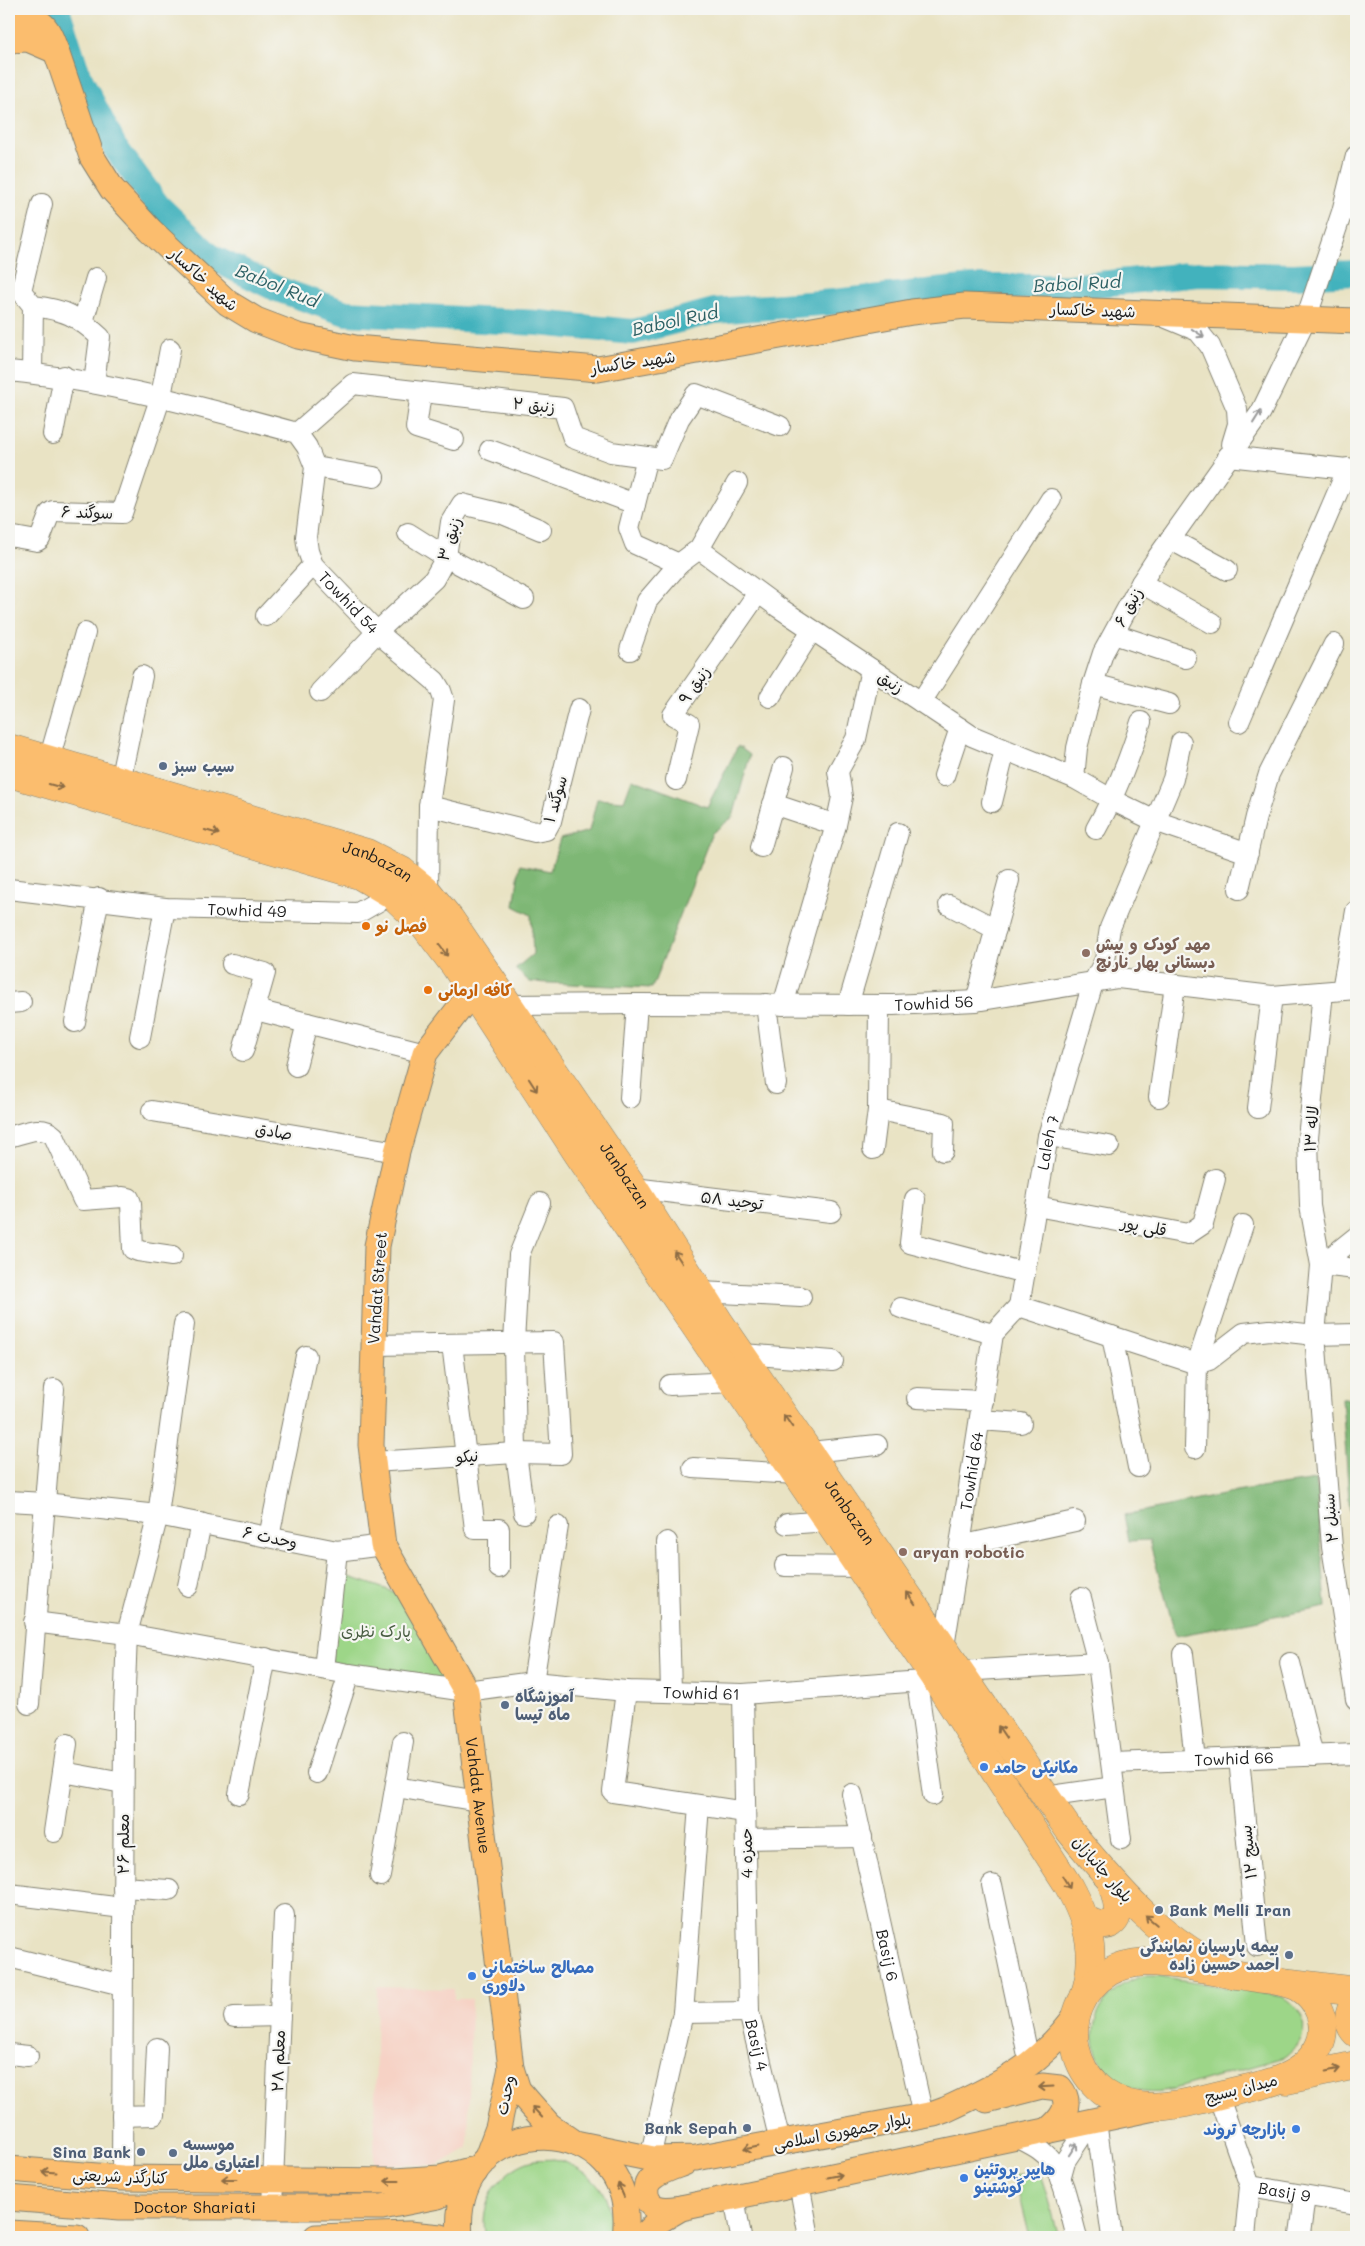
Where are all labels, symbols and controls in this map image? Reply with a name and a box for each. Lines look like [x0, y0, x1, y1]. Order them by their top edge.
street label: شهید خاکسار [164, 241, 243, 315]
water label: Babol Rud [232, 258, 324, 313]
water label: Babol Rud [1033, 269, 1123, 297]
street label: شهید خاکسار [1048, 297, 1136, 321]
water label: Babol Rud [629, 299, 722, 341]
one-way arrow [1191, 328, 1205, 339]
street label: شهید خاکسار [587, 345, 677, 378]
street label: زنبق ۲ [512, 392, 556, 417]
one-way arrow [1252, 410, 1263, 424]
street label: سوگند ۶ [61, 500, 113, 524]
street label: زنبق ۳ [432, 514, 465, 563]
street label: Towhid 54 [314, 566, 384, 638]
street label: زنبق ۶ [1109, 584, 1147, 630]
street label: زنبق ۹ [673, 662, 714, 708]
street label: زنبق [874, 666, 908, 698]
place label: سیب سبز [171, 755, 234, 776]
marker: سیب سبز [157, 760, 169, 772]
street label: سوگند ۱ [538, 773, 572, 825]
one-way arrow [47, 782, 63, 792]
one-way arrow [203, 827, 219, 837]
street label: Janbazan [340, 835, 418, 886]
street label: Towhid 49 [207, 898, 287, 921]
place label: فصل نو [375, 915, 427, 937]
marker: فصل نو [360, 920, 372, 932]
place label: مهد کودک و پیش دبستانی بهار نارنج [1096, 933, 1215, 973]
one-way arrow [437, 943, 448, 956]
marker: مهد کودک و پیش دبستانی بهار نارنج [1080, 947, 1092, 959]
place label: کافه ارمانی [438, 979, 512, 1001]
marker: کافه ارمانی [422, 984, 434, 996]
street label: Towhid 56 [894, 990, 974, 1015]
one-way arrow [528, 1078, 538, 1092]
street label: لاله ۱۳ [1298, 1105, 1323, 1153]
street label: Laleh 7 [1031, 1112, 1064, 1171]
street label: صادق [254, 1117, 294, 1144]
street label: Janbazan [596, 1138, 655, 1212]
street label: توحید ۵۸ [699, 1185, 765, 1215]
street label: قلی پور [1117, 1210, 1169, 1241]
street label: Vahdat Street [362, 1231, 391, 1345]
one-way arrow [673, 1251, 683, 1265]
one-way arrow [783, 1414, 793, 1428]
street label: Towhid 64 [955, 1430, 988, 1512]
street label: نیکو [453, 1444, 479, 1468]
street label: Janbazan [820, 1475, 881, 1549]
street label: سنبل ۲ [1317, 1493, 1342, 1544]
street label: وحدت ۶ [241, 1520, 299, 1553]
place label: aryan robotic [913, 1541, 1025, 1562]
marker: aryan robotic [897, 1546, 909, 1558]
one-way arrow [906, 1591, 916, 1605]
park label: پارک نظری [341, 1620, 411, 1642]
street label: Towhid 61 [663, 1681, 740, 1704]
place label: آموزشگاه ماه تیسا [515, 1685, 574, 1724]
marker: آموزشگاه ماه تیسا [499, 1699, 511, 1711]
one-way arrow [997, 1726, 1007, 1740]
street label: Vahdat Avenue [462, 1736, 496, 1855]
street label: Towhid 66 [1194, 1746, 1274, 1770]
place label: مکانیکی حامد [994, 1756, 1078, 1778]
marker: مکانیکی حامد [978, 1761, 990, 1773]
street label: معلم ۲۶ [112, 1814, 136, 1874]
street label: بسیج ۱۲ [1234, 1824, 1262, 1880]
street label: حمزه 4 [735, 1828, 756, 1878]
street label: بلوار جانبازان [1068, 1831, 1138, 1907]
one-way arrow [1061, 1874, 1071, 1888]
place label: Bank Melli Iran [1169, 1899, 1291, 1920]
marker: Bank Melli Iran [1153, 1904, 1165, 1916]
one-way arrow [1144, 1915, 1157, 1926]
street label: Basij 6 [872, 1927, 904, 1983]
place label: بیمه پارسیان نمایندگی احمد حسین زاده [1140, 1935, 1279, 1974]
marker: بیمه پارسیان نمایندگی احمد حسین زاده [1283, 1949, 1295, 1961]
place label: مصالح ساختمانی دلاوری [482, 1956, 594, 1996]
marker: مصالح ساختمانی دلاوری [466, 1970, 478, 1982]
street label: Basij 4 [741, 2017, 774, 2073]
street label: معلم ۲۸ [266, 2030, 292, 2093]
one-way arrow [1325, 2065, 1341, 2074]
street label: میدان بسیج [1202, 2068, 1280, 2108]
street label: وحدت [490, 2073, 519, 2117]
one-way arrow [1039, 2082, 1055, 2091]
one-way arrow [531, 2106, 543, 2119]
street label: بلوار جمهوری اسلامی [771, 2107, 913, 2155]
place label: Bank Sepah [644, 2117, 737, 2138]
place label: بازارچه تروند [1203, 2118, 1286, 2140]
marker: Bank Sepah [741, 2122, 753, 2134]
marker: بازارچه تروند [1290, 2123, 1302, 2135]
place label: موسسه اعتباری ملل [183, 2133, 259, 2172]
place label: Sina Bank [52, 2141, 131, 2162]
one-way arrow [1068, 2142, 1078, 2156]
one-way arrow [743, 2143, 759, 2153]
marker: Sina Bank [135, 2146, 147, 2158]
marker: موسسه اعتباری ملل [167, 2147, 179, 2159]
place label: هایپر پروتئین گوشتینو [973, 2158, 1055, 2198]
street label: کنارگذر شریعتی [72, 2163, 168, 2189]
one-way arrow [42, 2168, 58, 2177]
one-way arrow [826, 2171, 842, 2180]
marker: هایپر پروتئین گوشتینو [958, 2172, 970, 2184]
one-way arrow [221, 2174, 238, 2184]
one-way arrow [384, 2176, 400, 2186]
street label: Basij 9 [1257, 2177, 1312, 2206]
one-way arrow [615, 2183, 625, 2198]
street label: Doctor Shariati [133, 2196, 256, 2217]

